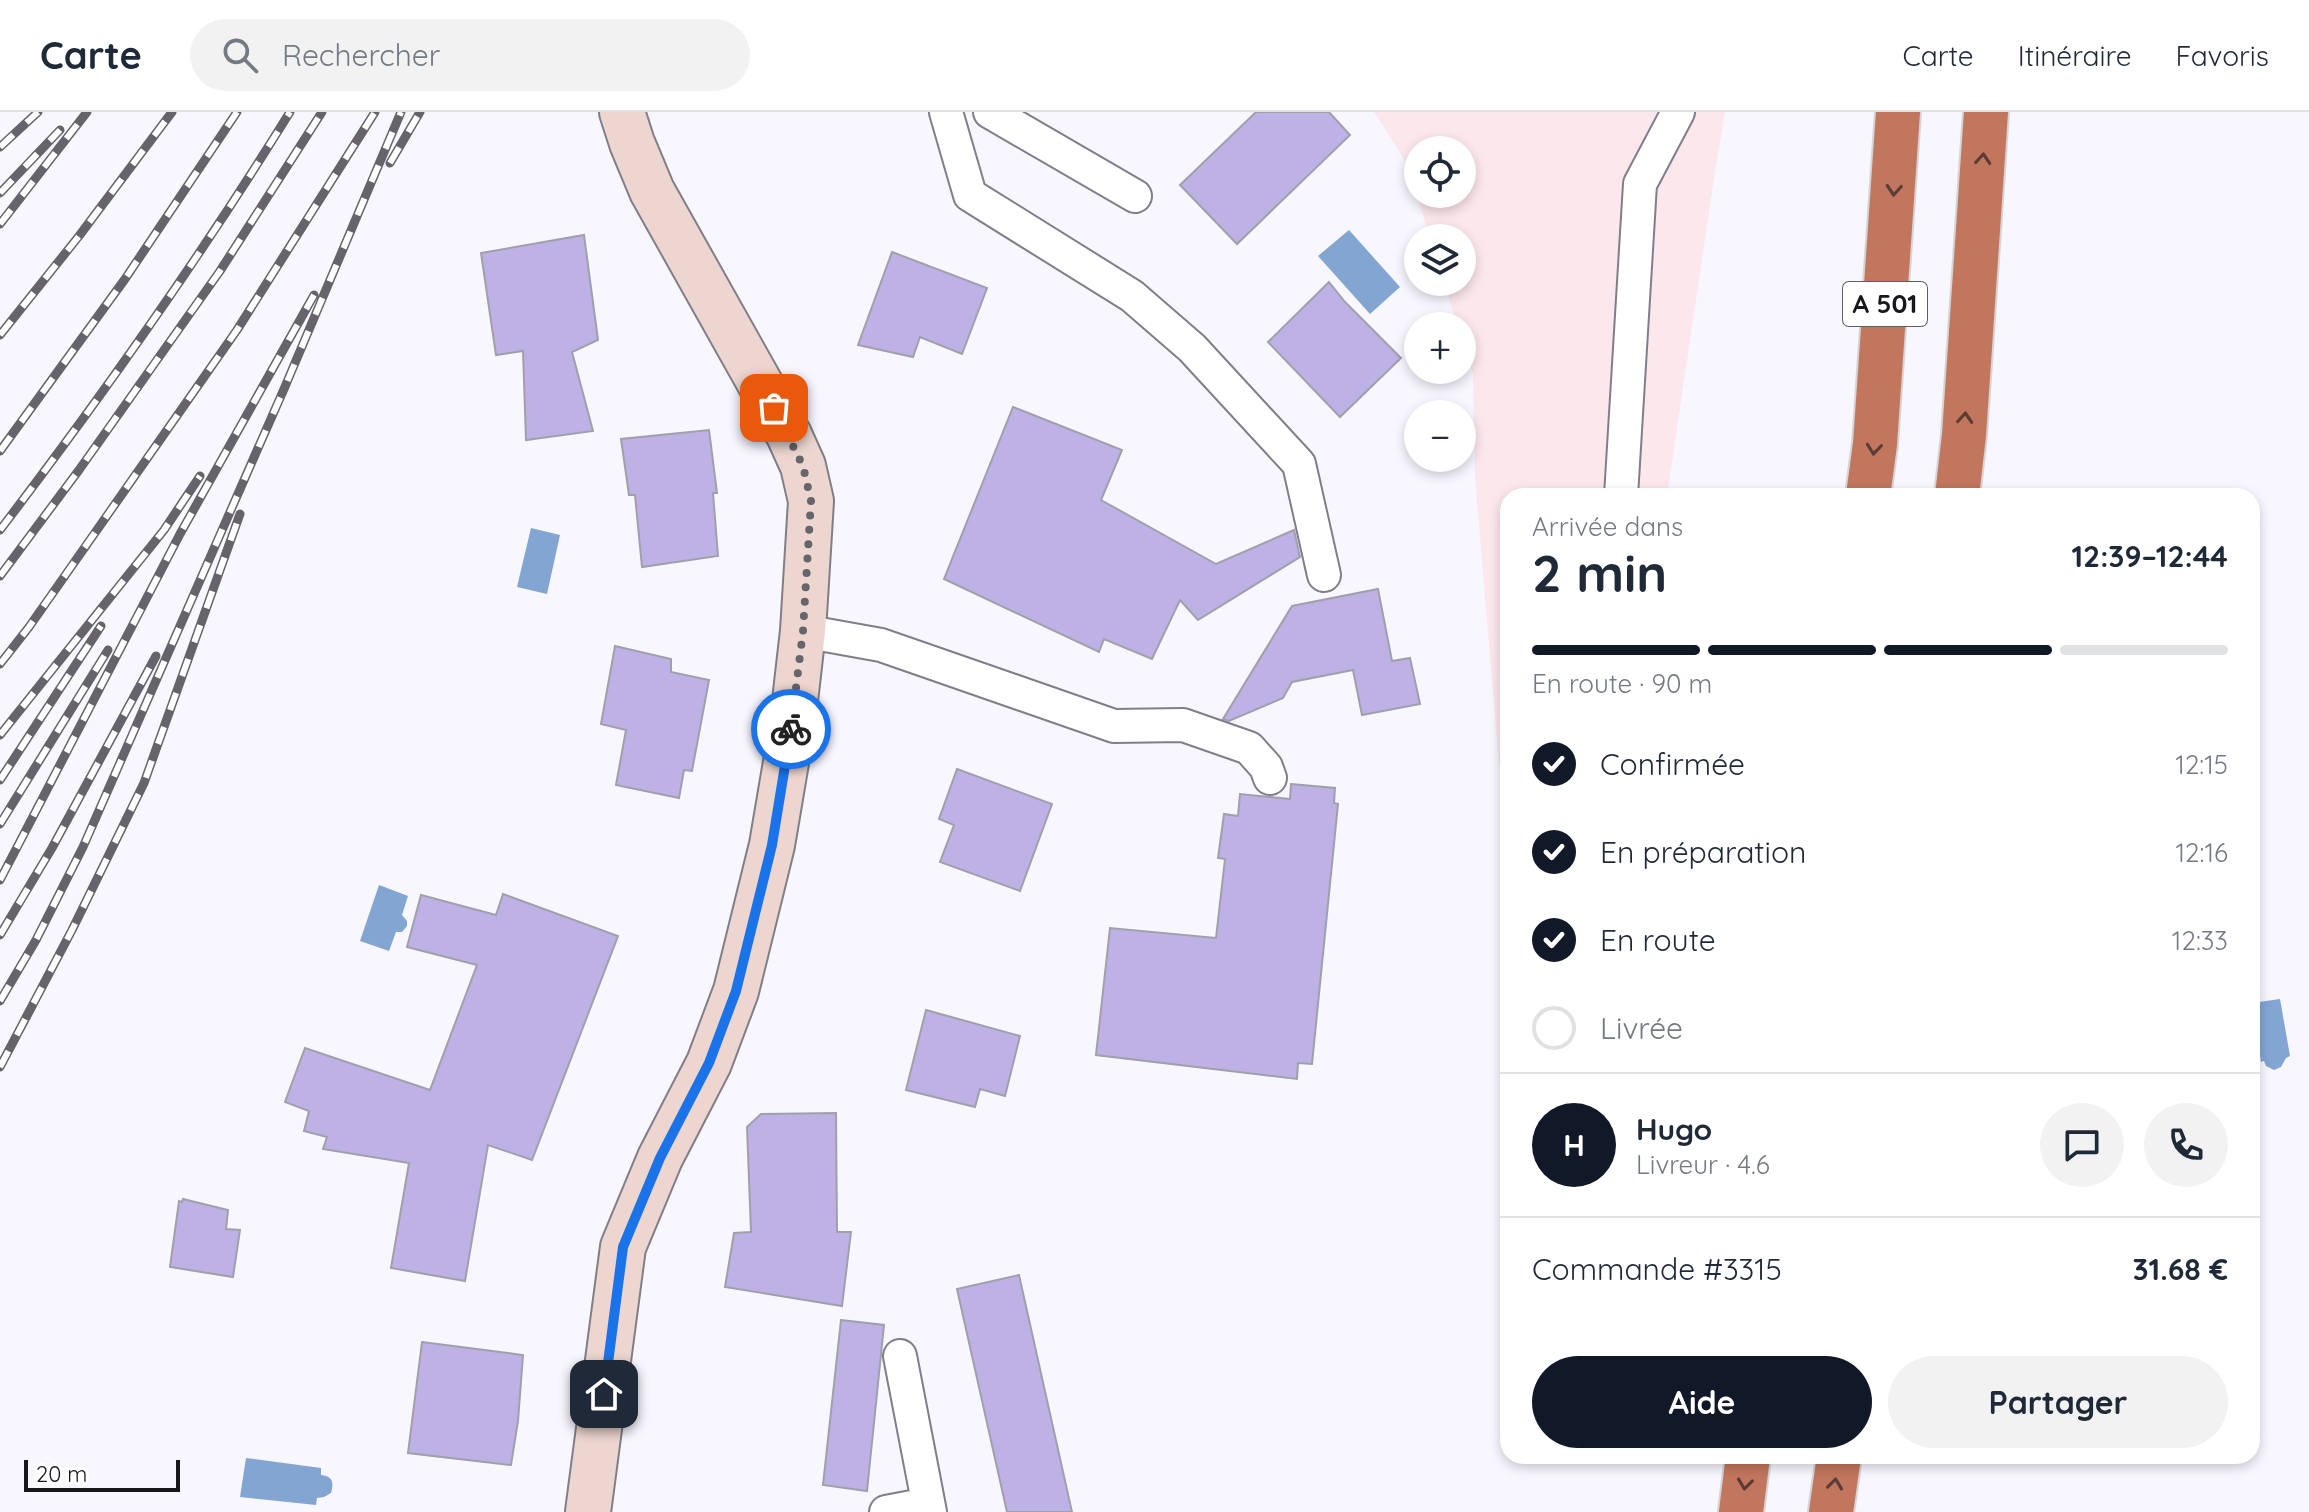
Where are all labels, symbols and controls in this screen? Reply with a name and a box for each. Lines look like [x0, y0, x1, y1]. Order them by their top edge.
search box [190, 19, 750, 91]
text: Carte [40, 31, 142, 79]
icon: search [218, 33, 262, 77]
text: Rechercher [282, 36, 440, 74]
text: Carte [1902, 38, 1974, 73]
text: Itinéraire [2018, 38, 2132, 73]
text: Favoris [2176, 38, 2269, 73]
map controls [1404, 136, 1476, 472]
button: locate [1404, 136, 1476, 208]
one-way arrow [1974, 152, 1991, 165]
one-way arrow [1886, 184, 1903, 197]
button: layers [1404, 224, 1476, 296]
road number: A 501 [1843, 282, 1927, 326]
button: + [1404, 312, 1476, 384]
pin [740, 374, 808, 442]
icon: bag [752, 386, 796, 430]
button: − [1404, 400, 1476, 472]
one-way arrow [1956, 412, 1973, 425]
one-way arrow [1865, 443, 1882, 456]
text: Arrivée dans [1532, 510, 1683, 543]
text: 12:39–12:44 [2071, 537, 2228, 575]
text: 2 min [1532, 540, 1667, 605]
text: En route · 90 m [1532, 667, 1712, 700]
courier [751, 689, 831, 769]
icon: bike [769, 707, 813, 751]
icon: check [1532, 742, 1576, 786]
text: Confirmée [1600, 745, 1745, 783]
text: 12:15 [2175, 748, 2228, 781]
icon: check [1532, 830, 1576, 874]
text: En préparation [1600, 833, 1806, 871]
text: 12:16 [2176, 836, 2228, 869]
icon: check [1532, 918, 1576, 962]
text: En route [1600, 921, 1716, 959]
text: 12:33 [2172, 924, 2228, 957]
text: Livrée [1600, 1009, 1683, 1047]
button: chat [2040, 1103, 2124, 1187]
button: phone [2144, 1103, 2228, 1187]
text: Hugo [1636, 1110, 1712, 1148]
text: H [1563, 1126, 1585, 1164]
text: Livreur · 4.6 [1636, 1148, 1770, 1181]
text: Commande #3315 [1532, 1250, 1782, 1288]
text: 31.68 € [2133, 1250, 2228, 1288]
button: Aide [1532, 1356, 1872, 1448]
button: Partager [1888, 1356, 2228, 1448]
pin [570, 1360, 638, 1428]
icon: home [582, 1372, 626, 1416]
scale bar [24, 1456, 180, 1492]
text: 20 m [36, 1460, 87, 1488]
one-way arrow [1826, 1477, 1843, 1491]
one-way arrow [1736, 1478, 1753, 1491]

